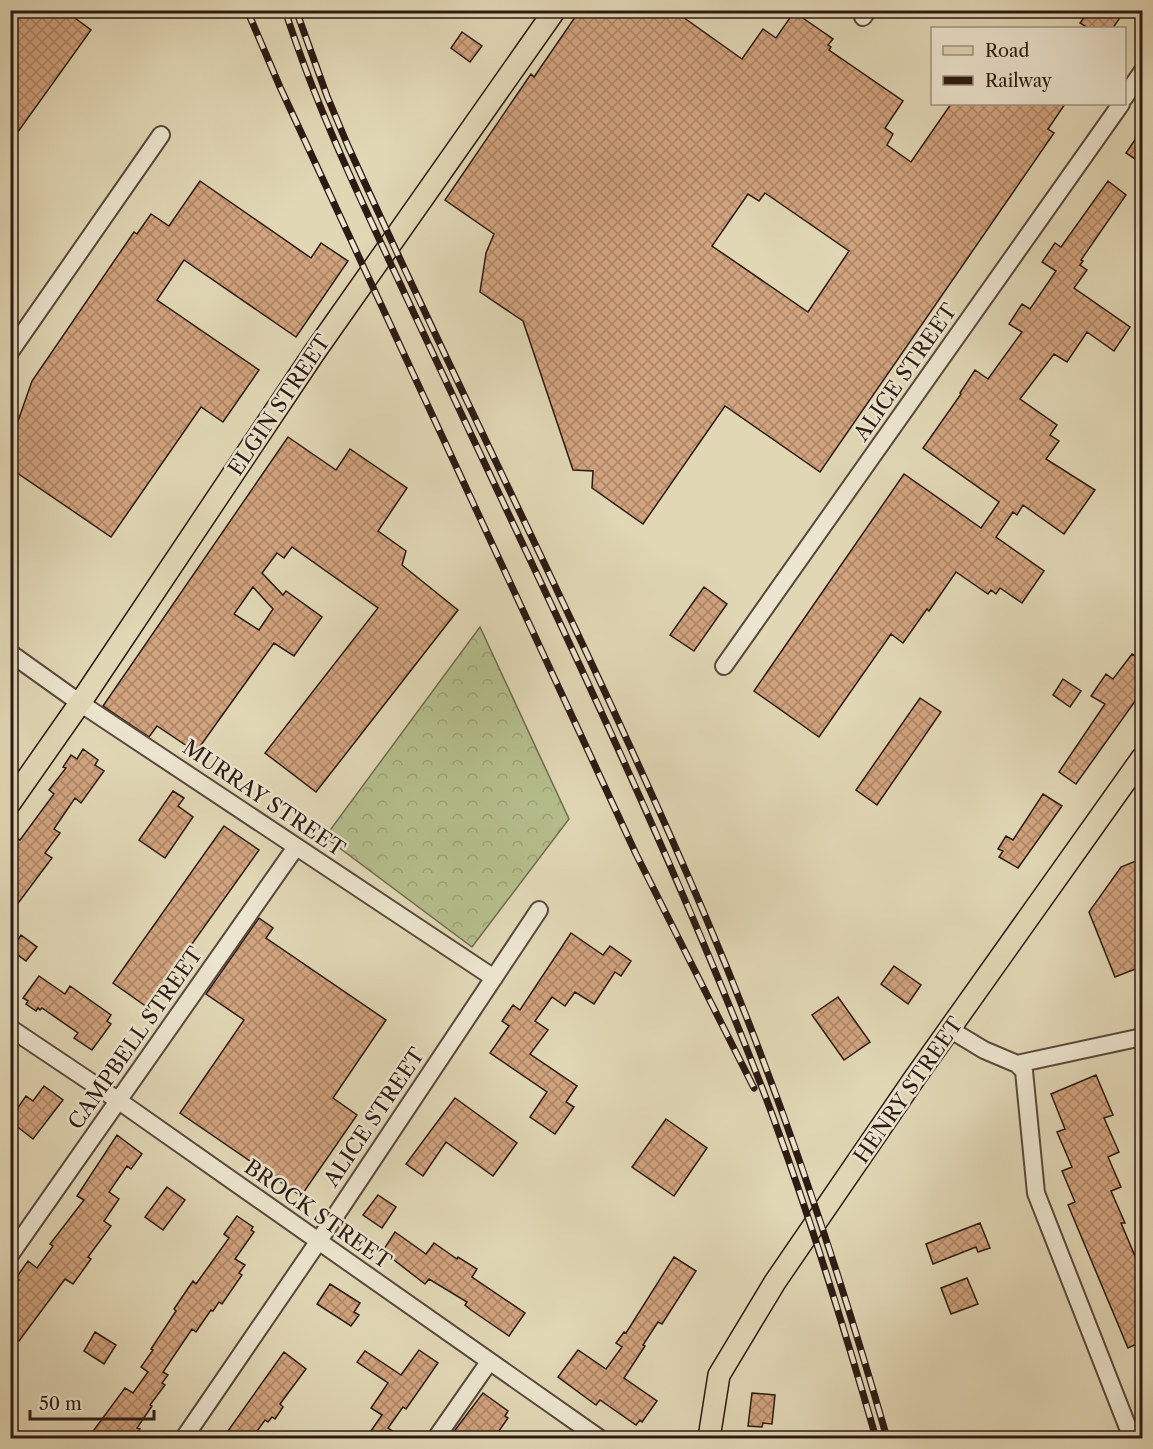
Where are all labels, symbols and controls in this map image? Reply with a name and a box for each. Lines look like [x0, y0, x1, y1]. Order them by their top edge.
legend [931, 27, 1126, 105]
text: Road [985, 40, 1030, 62]
text: Railway [985, 70, 1053, 92]
street label: ALICE STREET [848, 298, 962, 446]
street label: ELGIN STREET [223, 330, 335, 480]
street label: MURRAY STREET [178, 734, 350, 862]
street label: CAMPBELL STREET [63, 942, 208, 1134]
street label: HENRY STREET [848, 1012, 968, 1168]
street label: ALICE STREET [318, 1043, 430, 1192]
street label: BROCK STREET [240, 1154, 396, 1274]
scale bar [30, 1383, 154, 1421]
text: 50 m [39, 1393, 82, 1415]

